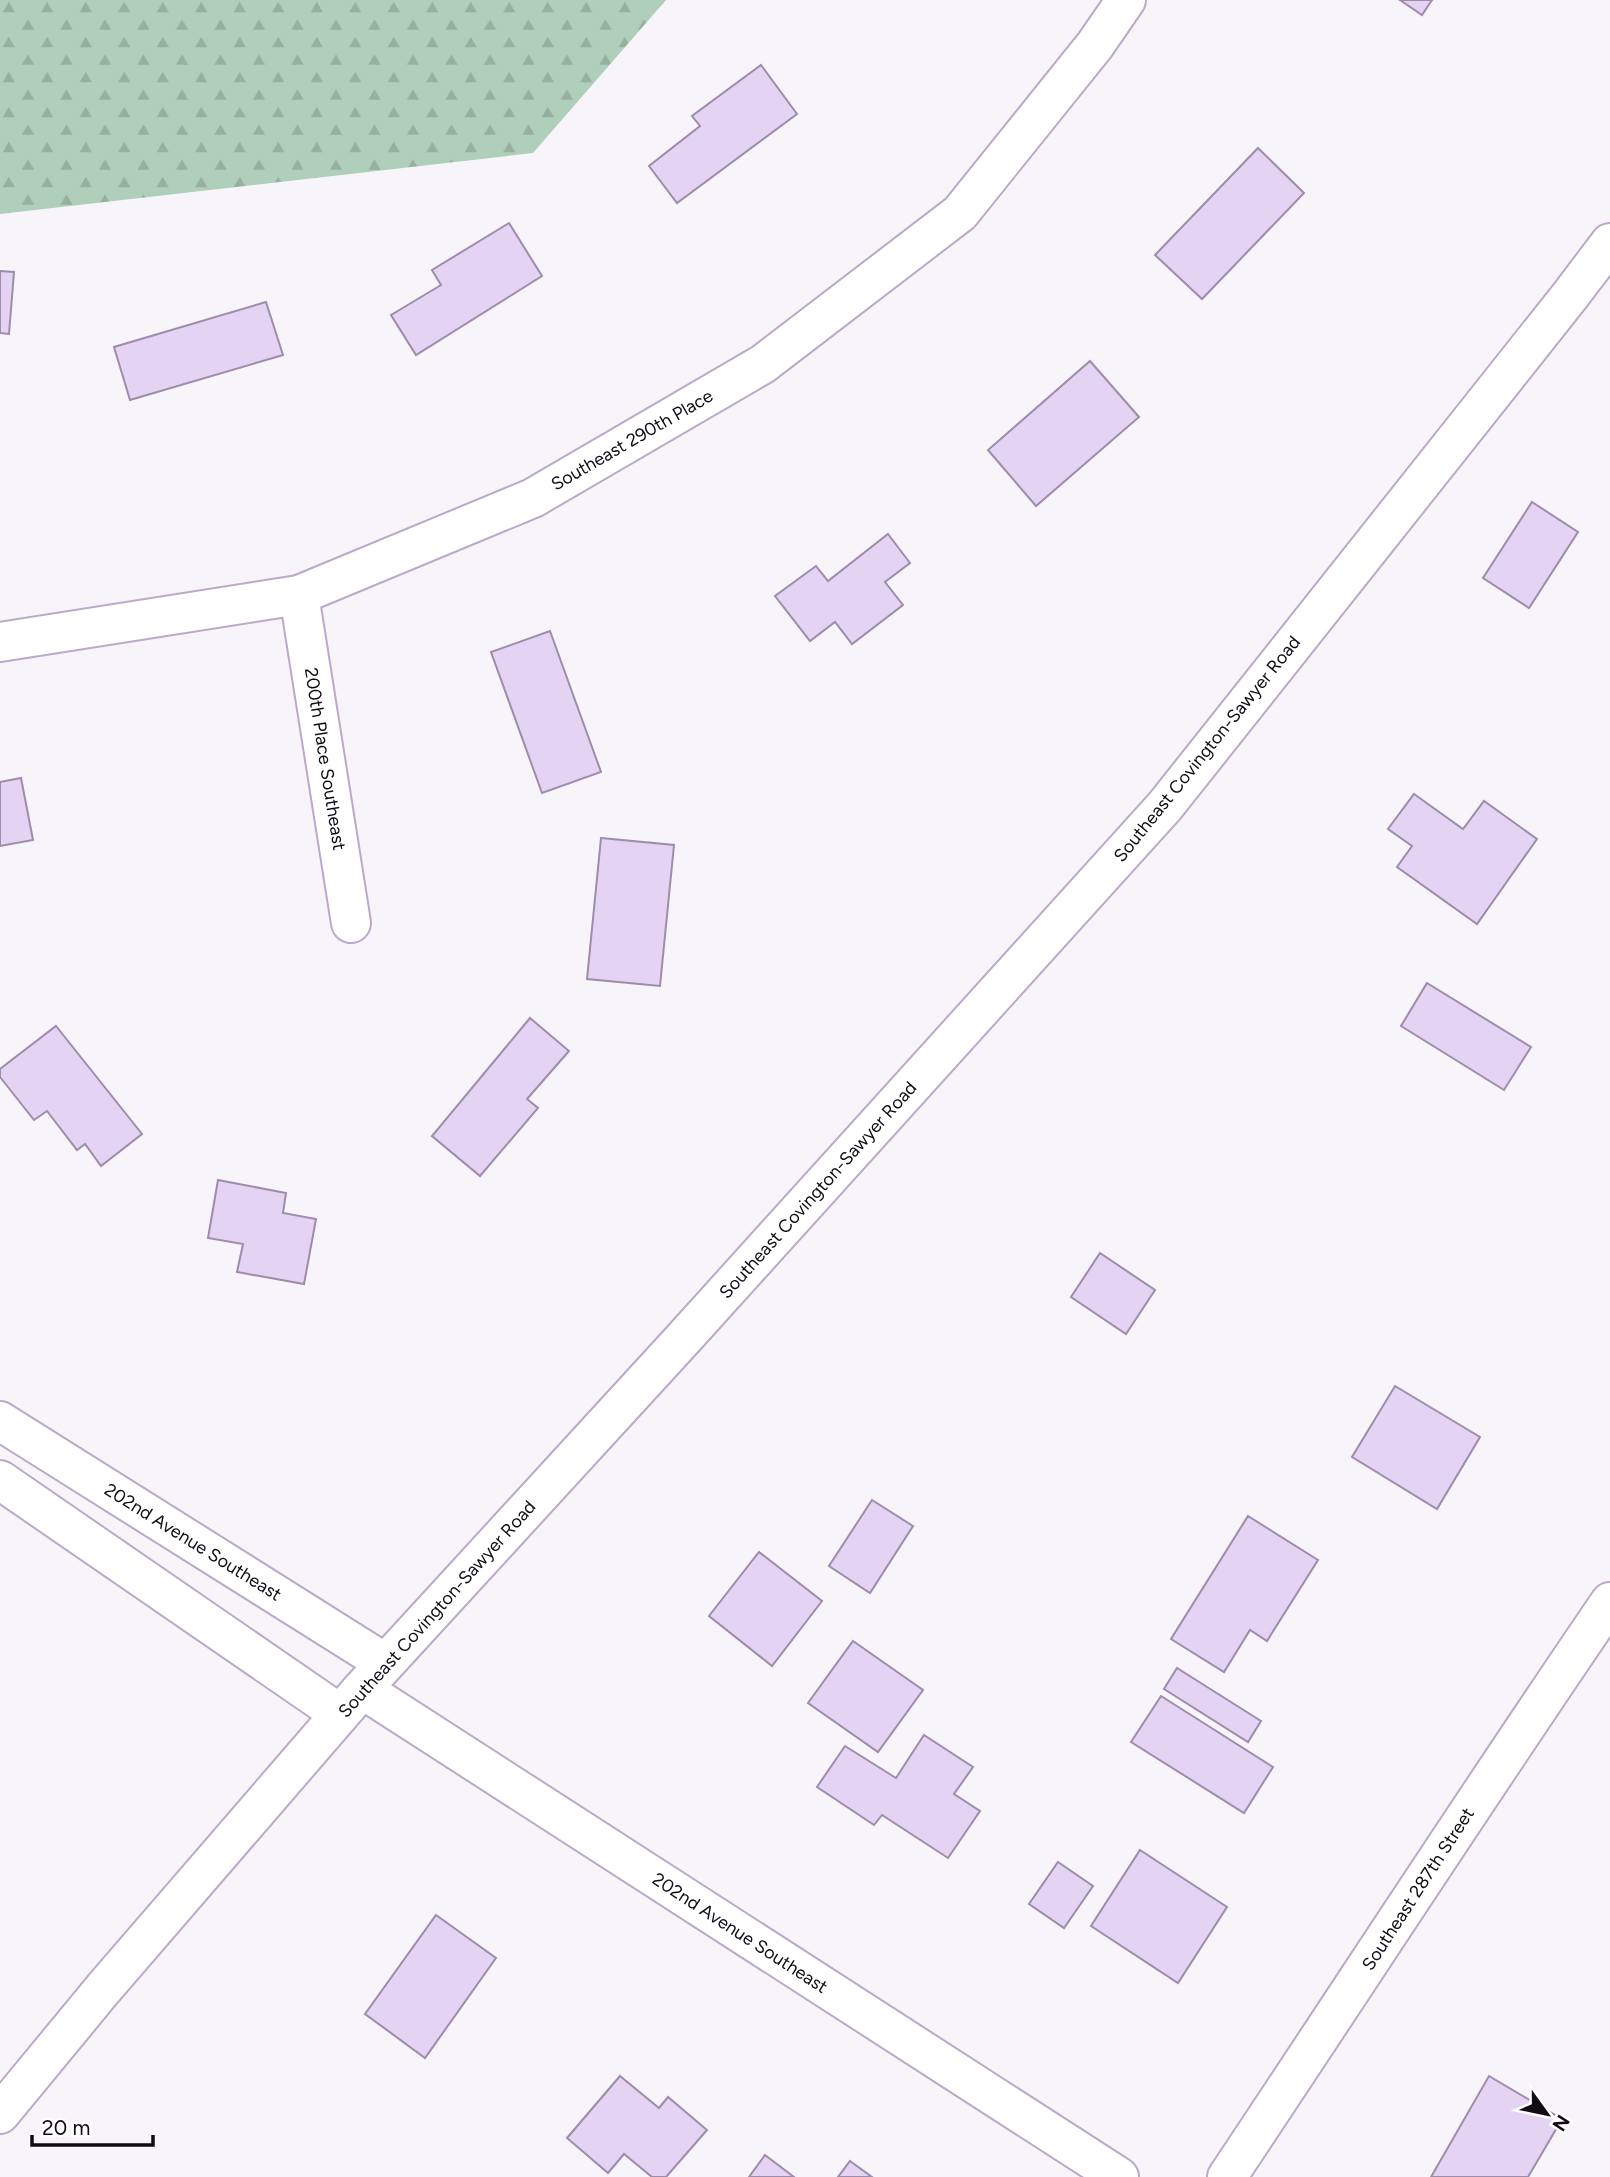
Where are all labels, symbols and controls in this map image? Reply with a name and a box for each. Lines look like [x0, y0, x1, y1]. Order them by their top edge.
street label: Southeast 290th Place [547, 385, 717, 495]
street label: Southeast Covington-Sawyer Road [1109, 632, 1305, 866]
street label: 200th Place Southeast [300, 666, 350, 852]
street label: Southeast Covington-Sawyer Road [715, 1077, 921, 1303]
street label: 202nd Avenue Southeast [100, 1478, 286, 1606]
street label: Southeast Covington-Sawyer Road [334, 1496, 540, 1722]
street label: Southeast 287th Street [1357, 1803, 1479, 1974]
street label: 202nd Avenue Southeast [648, 1868, 832, 1998]
north arrow [1512, 2079, 1582, 2149]
scale bar [32, 2104, 152, 2148]
text: N [1547, 2111, 1574, 2135]
text: 20 m [42, 2115, 90, 2140]

